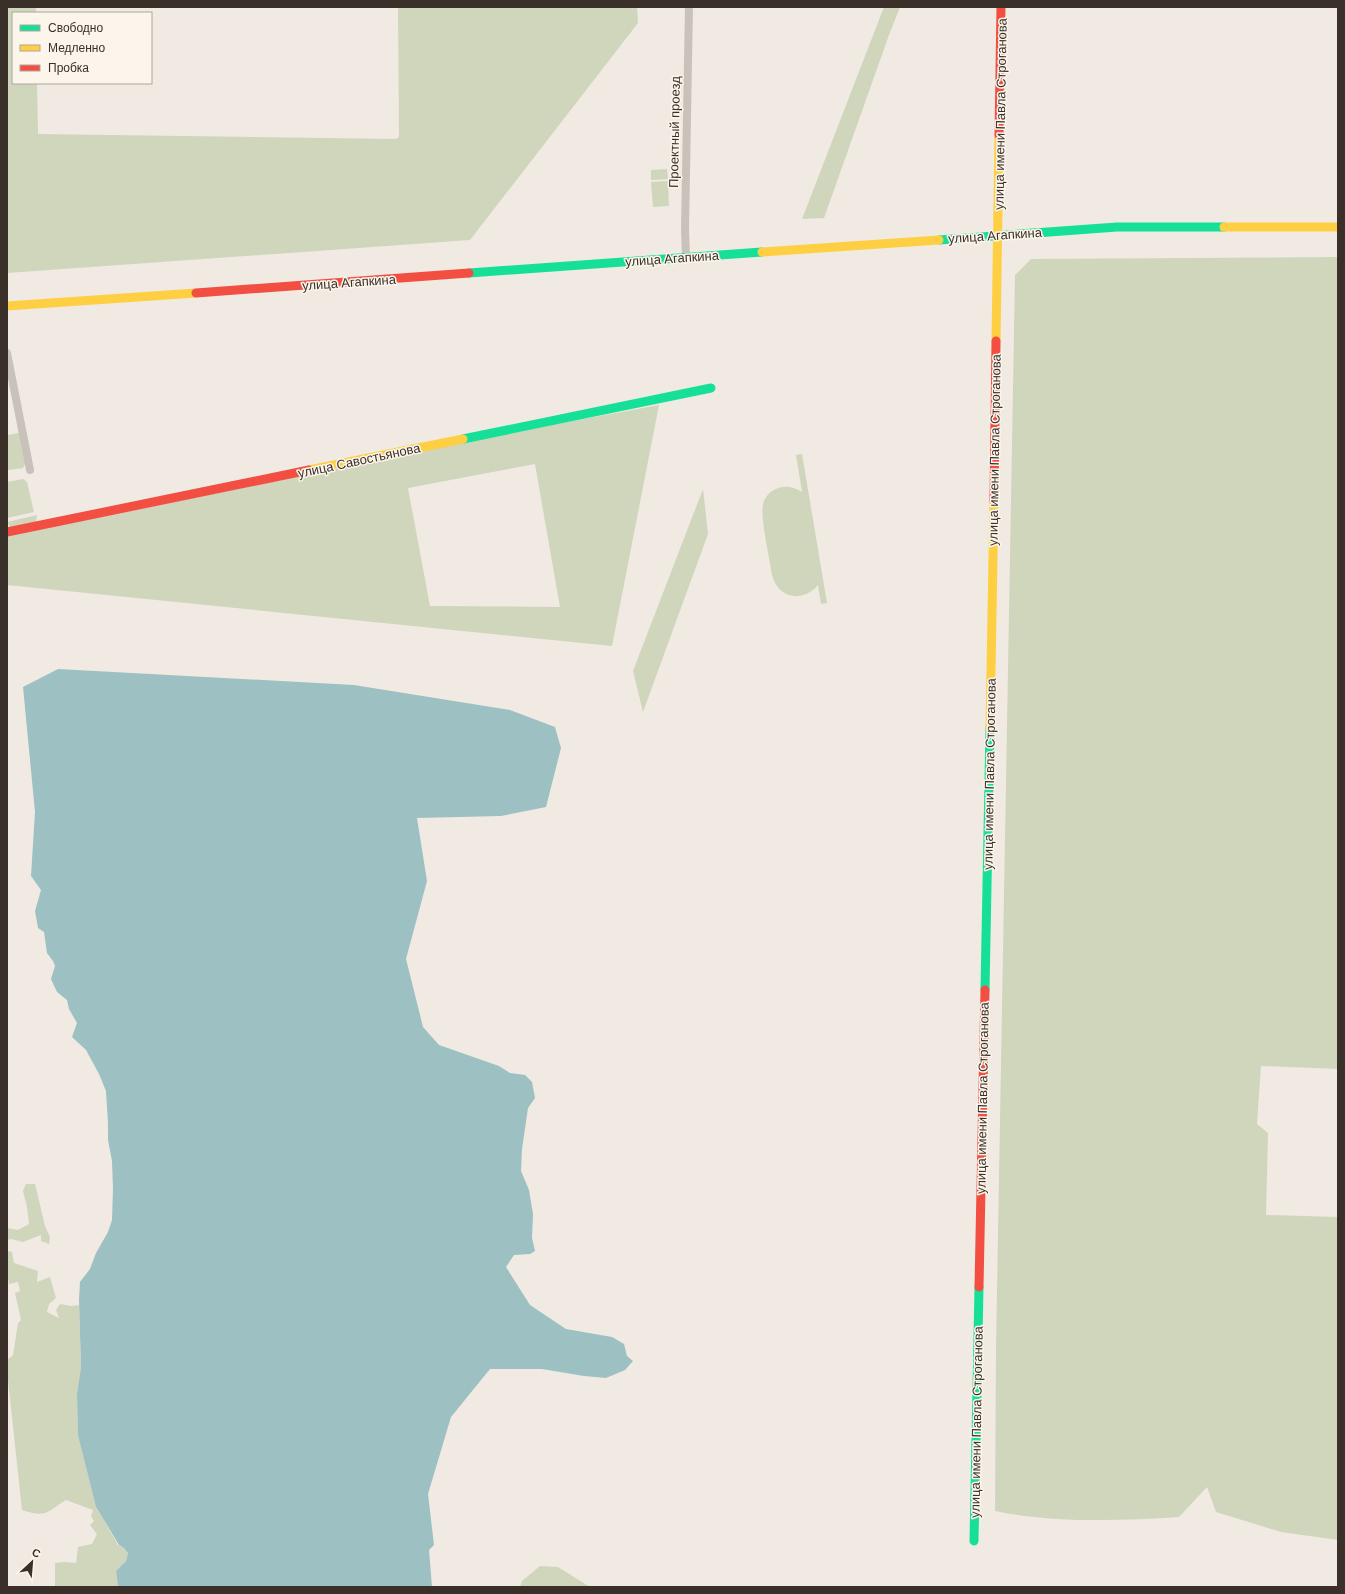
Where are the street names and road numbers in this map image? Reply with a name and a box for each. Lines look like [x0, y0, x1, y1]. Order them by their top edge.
street label: улица имени Павла Строганова [990, 17, 1011, 210]
street label: Проектный проезд [665, 76, 684, 188]
street label: улица Агапкина [948, 224, 1043, 247]
street label: улица Агапкина [625, 247, 720, 270]
street label: улица Агапкина [302, 271, 397, 294]
street label: улица имени Павла Строганова [984, 353, 1005, 546]
street label: улица Савостьянова [296, 439, 423, 482]
street label: улица имени Павла Строганова [979, 677, 1000, 870]
street label: улица имени Павла Строганова [972, 1001, 993, 1194]
street label: улица имени Павла Строганова [966, 1325, 987, 1518]

